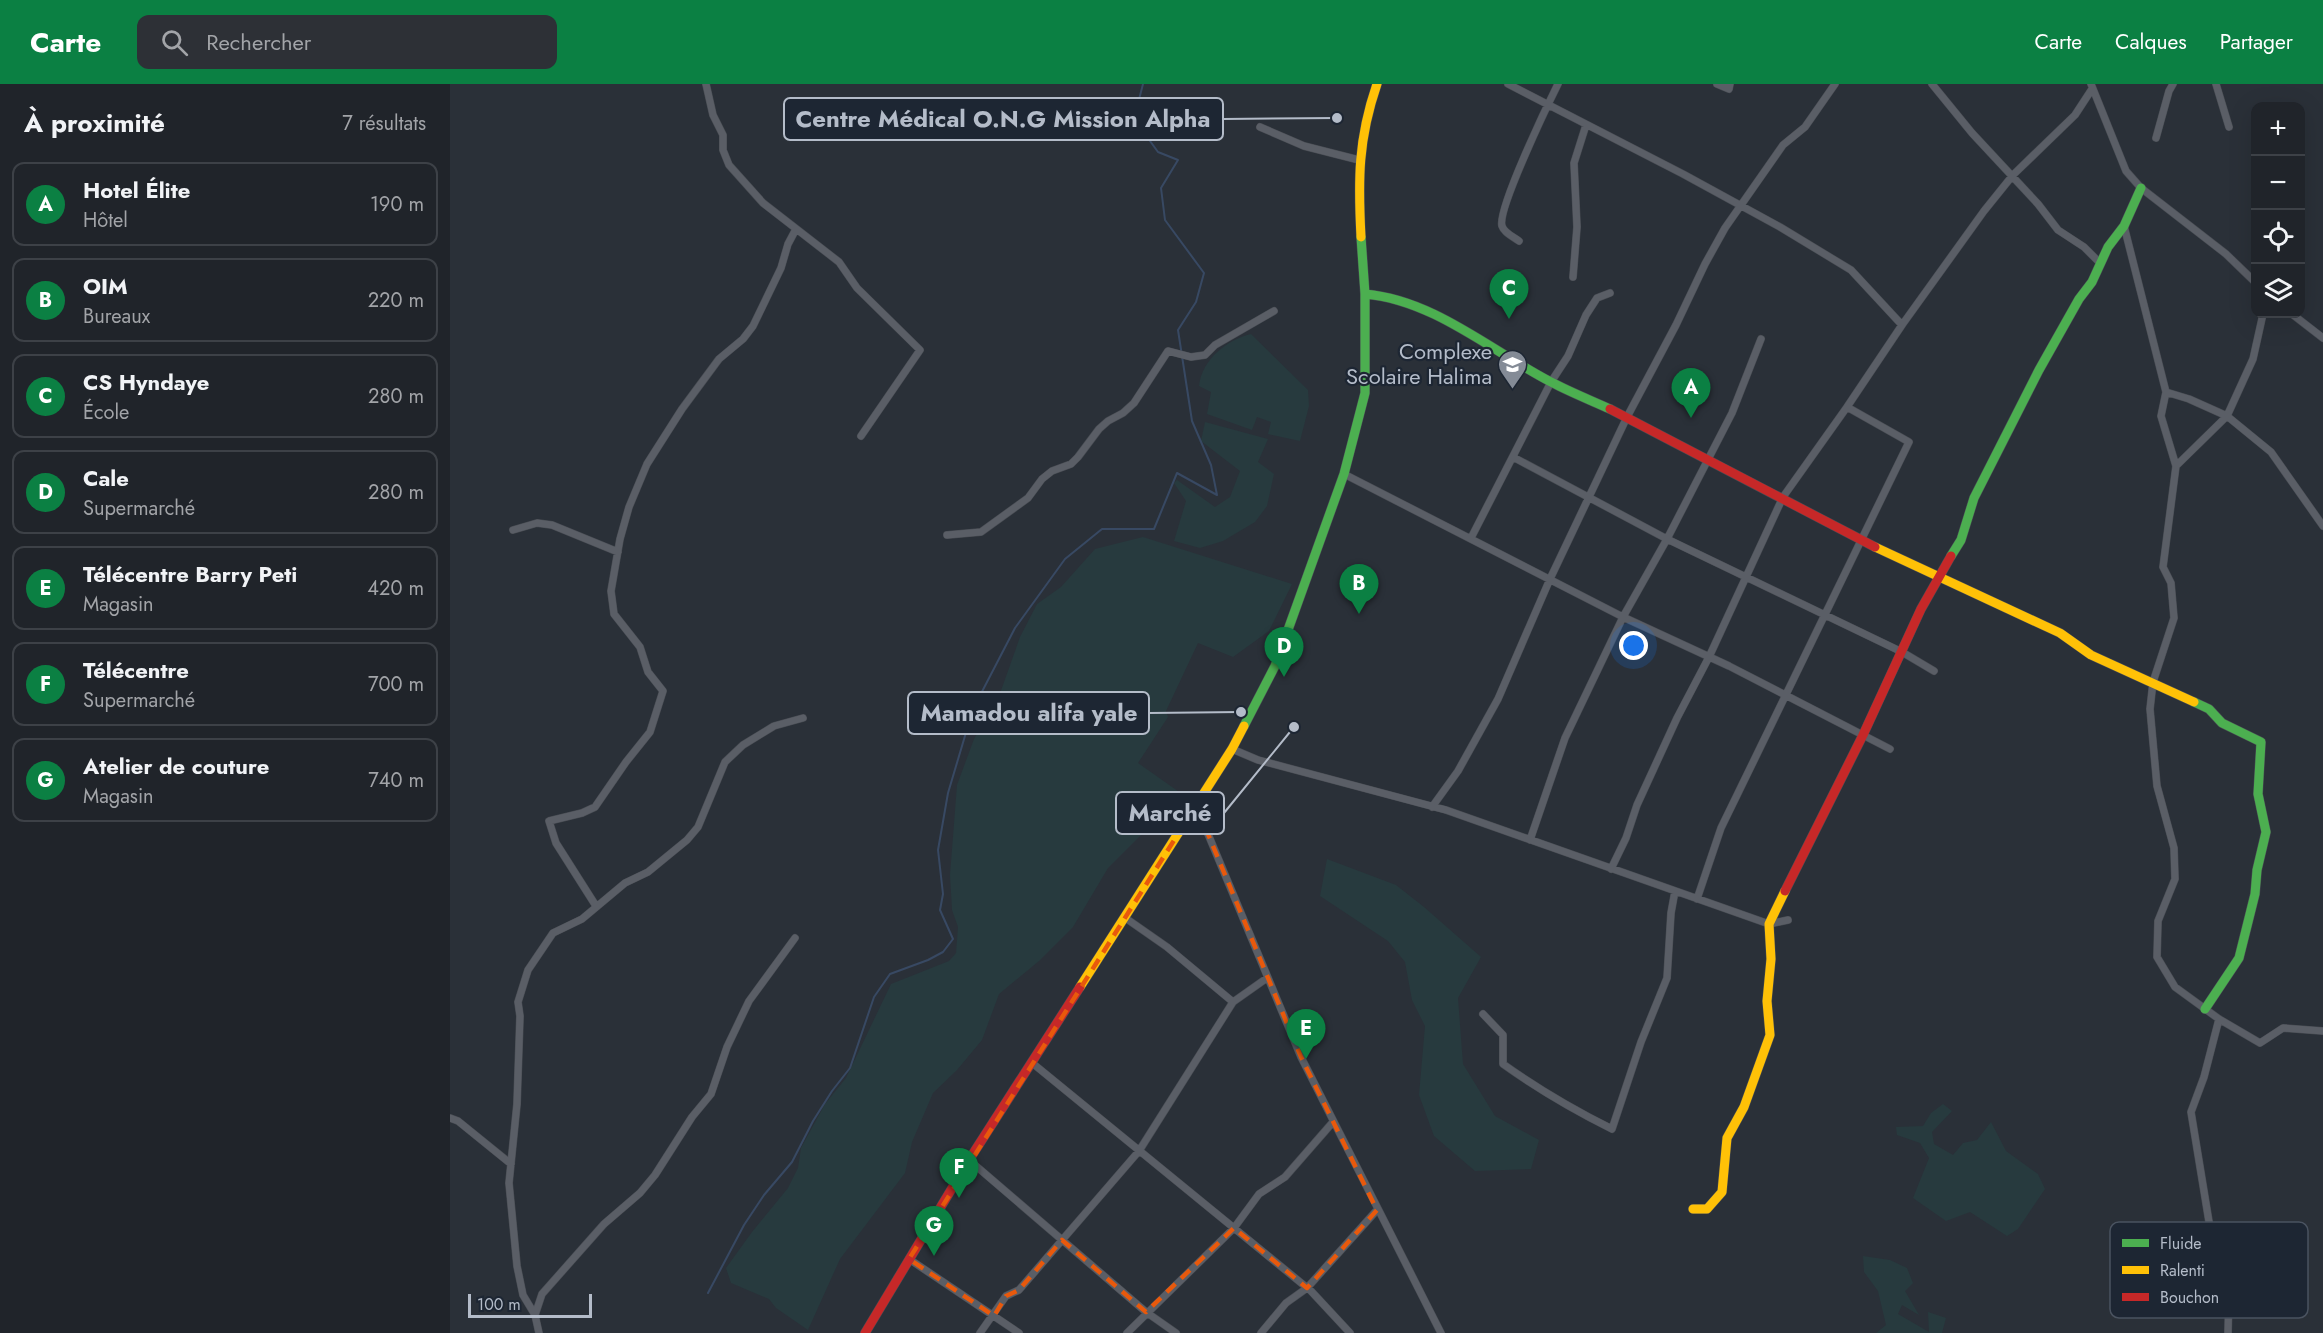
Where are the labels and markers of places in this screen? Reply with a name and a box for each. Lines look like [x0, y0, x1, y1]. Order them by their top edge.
callout: Centre Médical O.N.G Mission Alpha [784, 98, 1223, 140]
pin: C [1490, 270, 1528, 319]
place label: Complexe Scolaire Halima [1346, 335, 1492, 392]
school or university icon: Complexe Scolaire Halima [1497, 348, 1529, 390]
pin: A [1672, 368, 1710, 418]
pin: B [1340, 564, 1378, 614]
pin: D [1264, 628, 1304, 677]
callout: Mamadou alifa yale [908, 692, 1149, 734]
callout: Marché [1116, 792, 1224, 834]
pin: E [1286, 1010, 1326, 1059]
pin: F [940, 1148, 978, 1198]
pin: G [914, 1206, 954, 1256]

